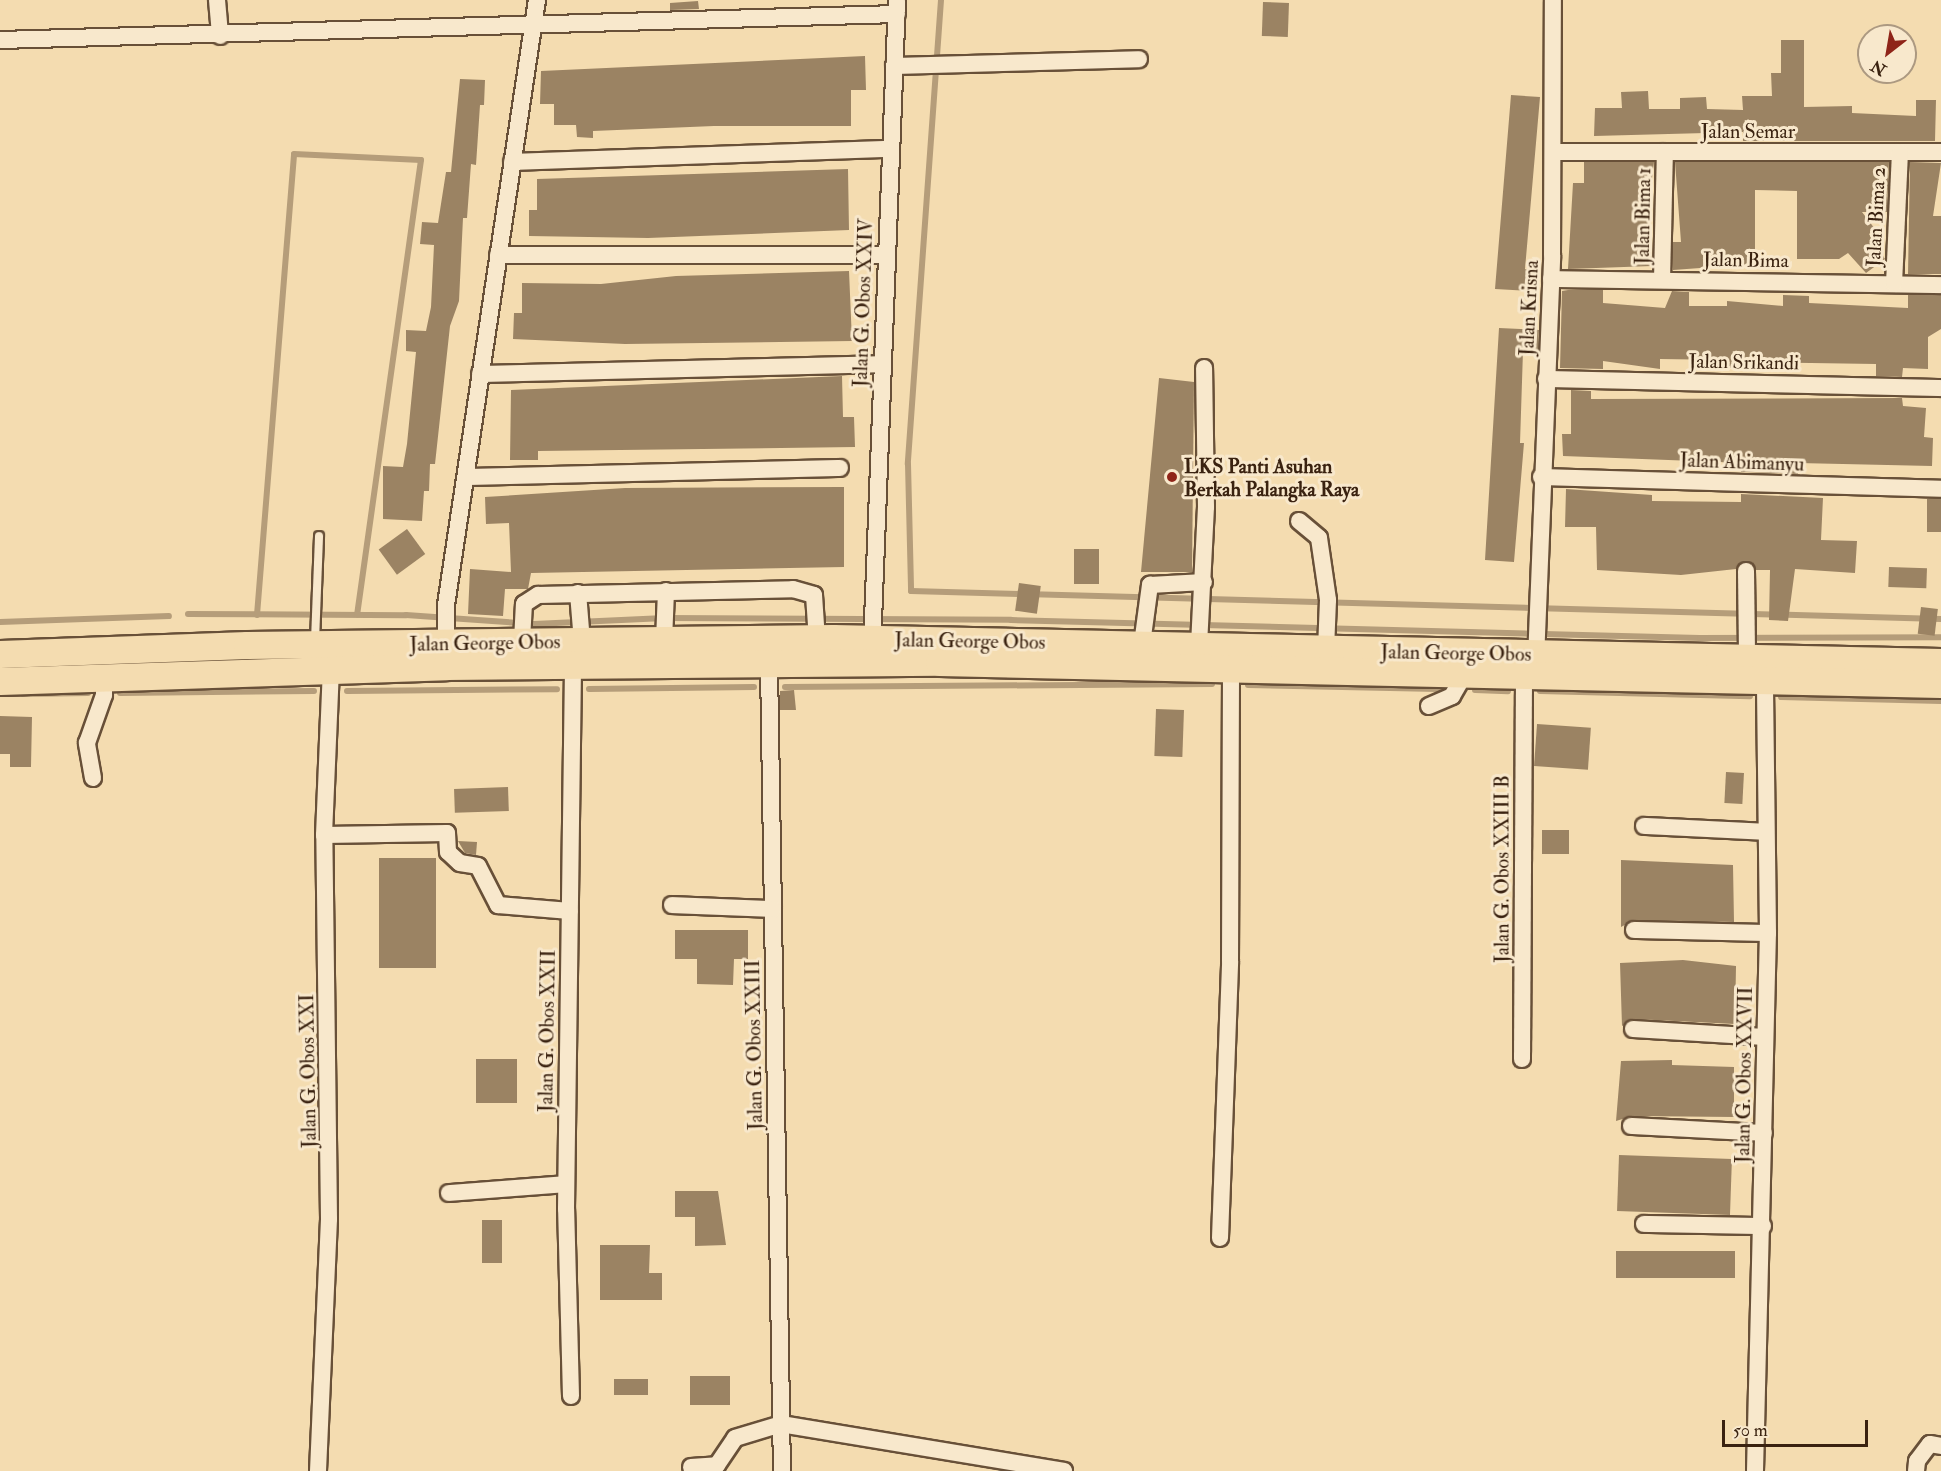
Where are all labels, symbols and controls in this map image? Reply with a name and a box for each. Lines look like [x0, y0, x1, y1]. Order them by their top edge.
north arrow [1857, 24, 1917, 84]
text: N [1867, 55, 1890, 80]
street label: Jalan Semar [1701, 119, 1795, 143]
street label: Jalan Bima 2 [1861, 166, 1891, 268]
street label: Jalan Bima 1 [1630, 167, 1656, 265]
street label: Jalan G. Obos XXIV [848, 218, 878, 388]
street label: Jalan Bima [1703, 247, 1789, 273]
street label: Jalan Krisna [1515, 259, 1543, 357]
street label: Jalan Srikandi [1688, 349, 1800, 375]
street label: Jalan Abimanyu [1679, 448, 1805, 476]
place label: LKS Panti Asuhan Berkah Palangka Raya [1184, 454, 1359, 501]
marker: LKS Panti Asuhan Berkah Palangka Raya [1165, 470, 1179, 484]
street label: Jalan George Obos [894, 628, 1046, 654]
street label: Jalan George Obos [409, 630, 561, 656]
street label: Jalan George Obos [1380, 640, 1532, 666]
street label: Jalan G. Obos XXIII B [1490, 775, 1514, 963]
street label: Jalan G. Obos XXII [534, 950, 560, 1112]
street label: Jalan G. Obos XXIII [741, 960, 767, 1130]
street label: Jalan G. Obos XXVII [1730, 987, 1758, 1163]
street label: Jalan G. Obos XXI [295, 994, 321, 1148]
scale bar [1725, 1408, 1870, 1446]
text: 50 m [1733, 1419, 1768, 1442]

